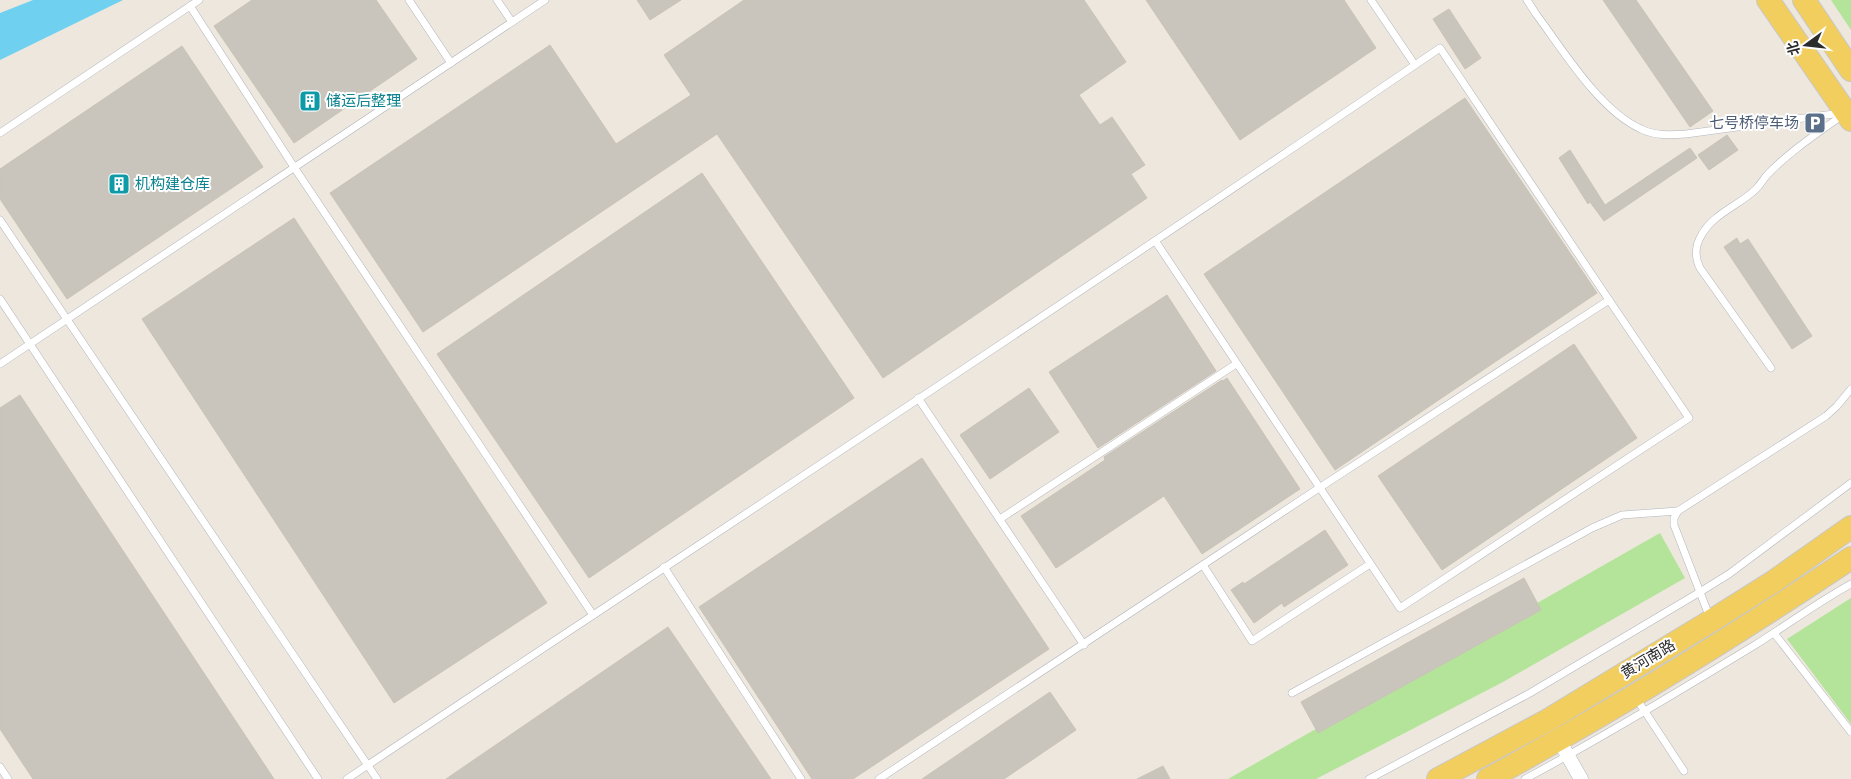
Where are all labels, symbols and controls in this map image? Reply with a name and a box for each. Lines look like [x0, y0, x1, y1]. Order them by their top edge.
north arrow [1781, 20, 1831, 70]
text: 北 [1783, 39, 1804, 57]
building icon: 储运后整理 [298, 89, 322, 113]
place label: 储运后整理 [326, 91, 401, 110]
parking icon: 七号桥停车场 [1803, 111, 1827, 135]
place label: 七号桥停车场 [1709, 113, 1799, 132]
building icon: 机构建仓库 [107, 172, 131, 196]
place label: 机构建仓库 [135, 174, 210, 193]
street label: 黄河南路 [1617, 635, 1678, 682]

